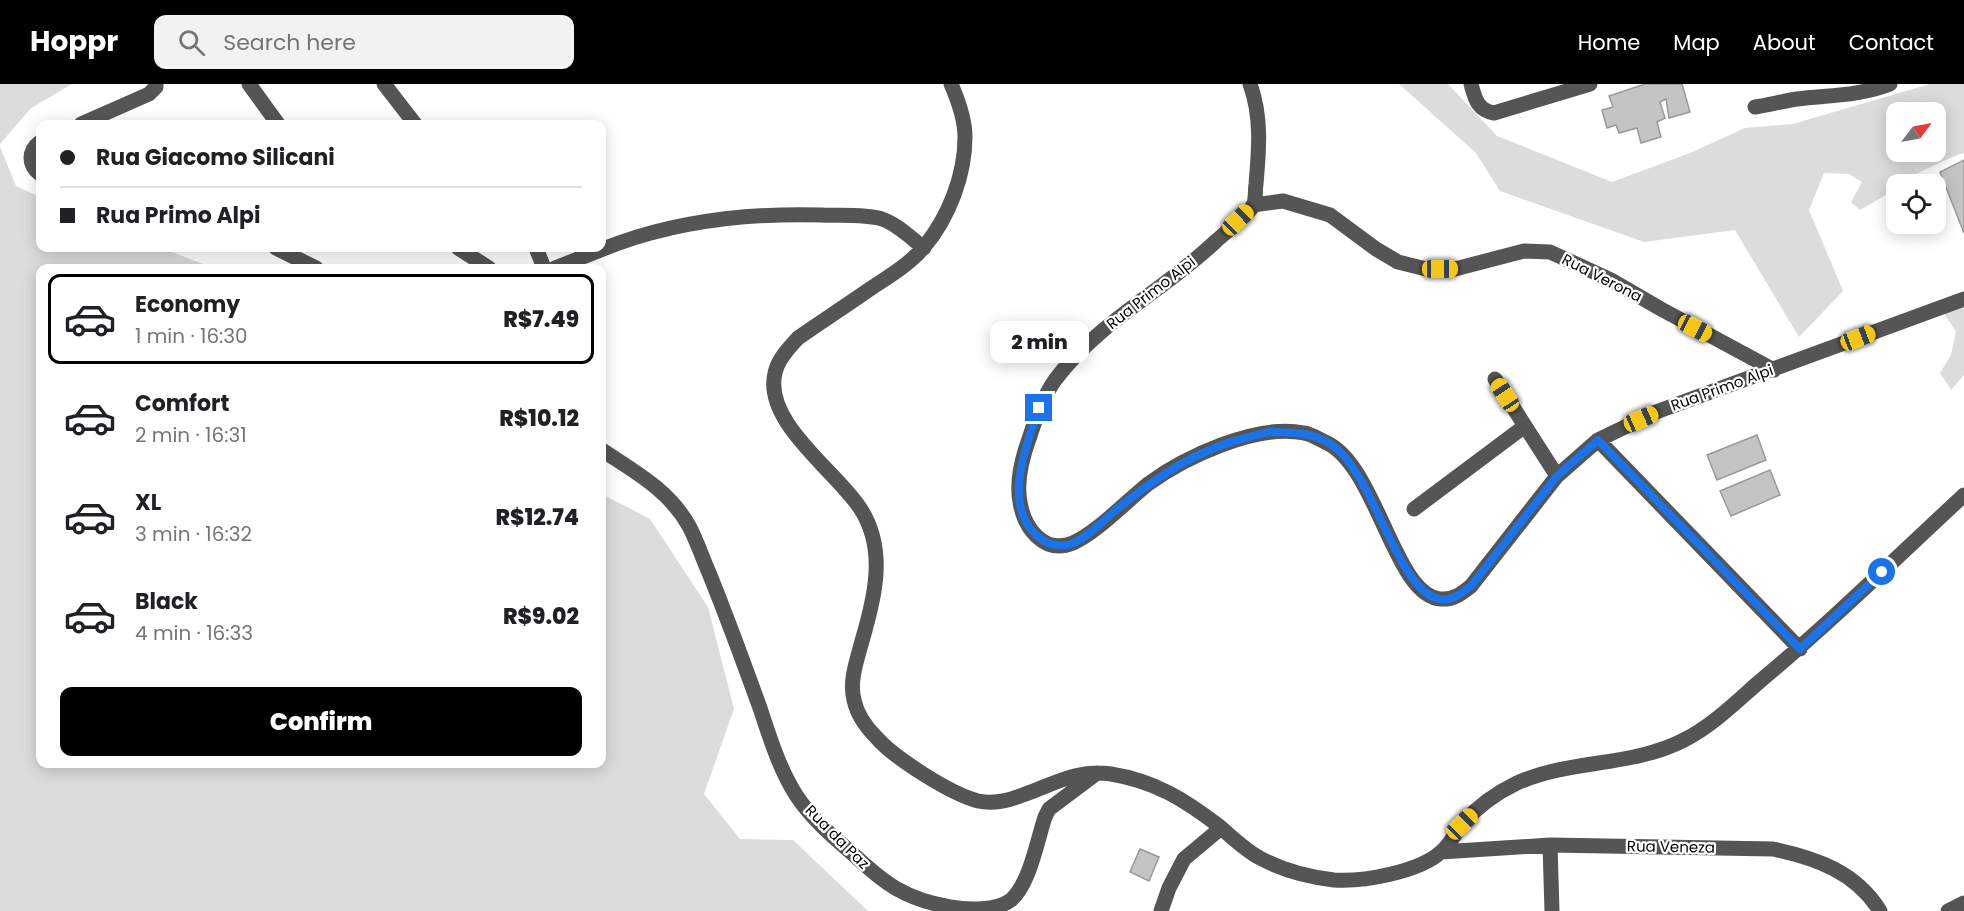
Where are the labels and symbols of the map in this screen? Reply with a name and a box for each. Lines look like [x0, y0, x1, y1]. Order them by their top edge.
north arrow [1886, 102, 1946, 162]
car [1219, 201, 1257, 239]
street label: Rua Verona [1559, 248, 1646, 307]
street label: Rua Primo Alpi [1102, 251, 1200, 334]
car [1422, 260, 1458, 278]
car [1675, 312, 1715, 344]
callout: 2 min [990, 321, 1088, 363]
car [1838, 323, 1878, 353]
street label: Rua Primo Alpi [1668, 359, 1776, 416]
car [1488, 375, 1522, 415]
route end [1025, 394, 1052, 421]
car [1621, 403, 1661, 435]
route start [1868, 558, 1895, 585]
street label: Rua da Paz [801, 800, 874, 873]
car [1443, 805, 1481, 843]
street label: Rua Veneza [1627, 835, 1715, 858]

